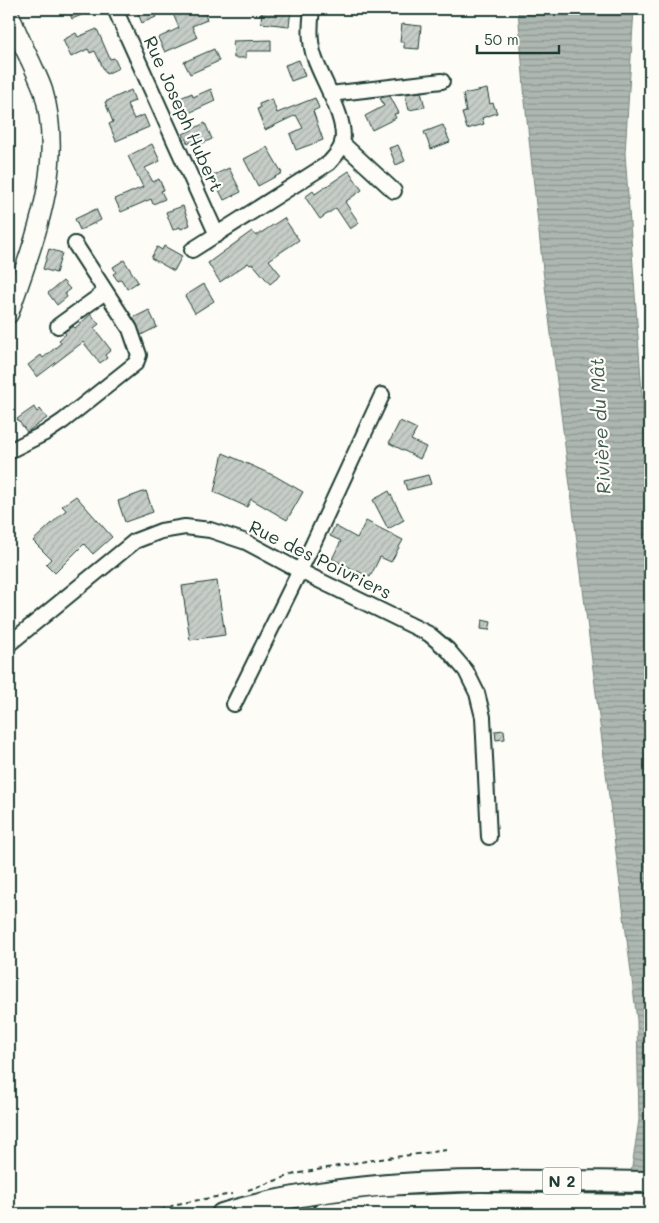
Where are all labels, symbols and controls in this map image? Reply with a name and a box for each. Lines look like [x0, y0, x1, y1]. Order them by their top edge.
scale bar [477, 22, 559, 54]
text: 50 m [484, 29, 519, 49]
street label: Rue Joseph Hubert [139, 32, 229, 195]
water label: Rivière du Mât [583, 357, 616, 495]
street label: Rue des Poivriers [245, 514, 396, 604]
road number: N 2 [543, 1168, 581, 1194]

